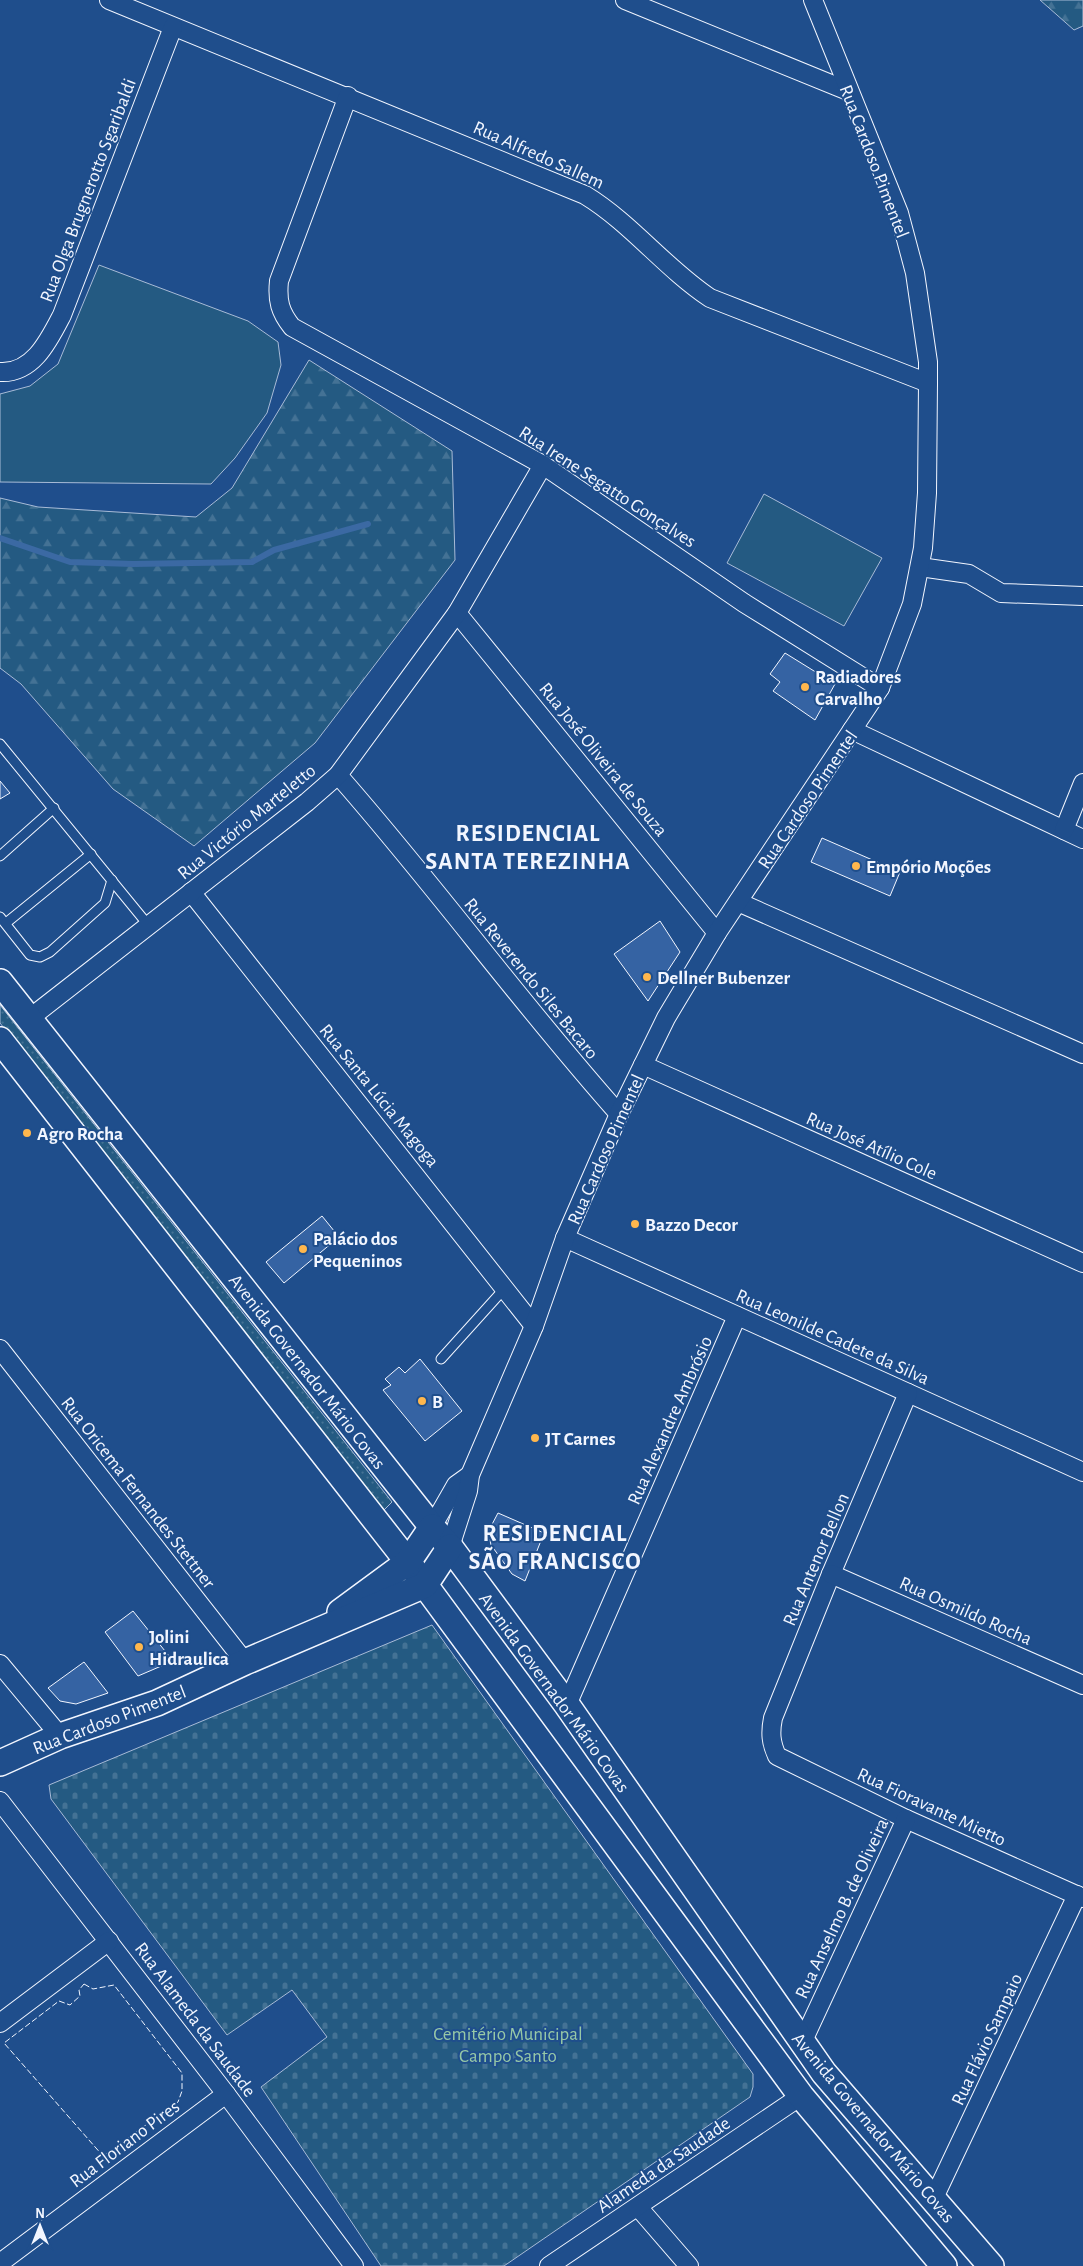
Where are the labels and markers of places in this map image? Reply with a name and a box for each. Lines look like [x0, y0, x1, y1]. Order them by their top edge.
place label: Radiadores Carvalho [815, 668, 901, 709]
marker: Radiadores Carvalho [799, 681, 811, 693]
place label: Empório Moções [866, 858, 991, 877]
marker: Empório Moções [850, 860, 862, 872]
place label: Dellner Bubenzer [657, 969, 791, 988]
marker: Dellner Bubenzer [641, 971, 653, 983]
place label: Agro Rocha [37, 1125, 123, 1144]
marker: Agro Rocha [21, 1127, 33, 1139]
place label: Bazzo Decor [645, 1216, 738, 1235]
marker: Bazzo Decor [629, 1218, 641, 1230]
place label: Palácio dos Pequeninos [313, 1230, 402, 1271]
marker: Palácio dos Pequeninos [297, 1243, 309, 1255]
place label: B [432, 1393, 443, 1412]
marker: B [416, 1395, 428, 1407]
place label: JT Carnes [545, 1430, 615, 1449]
marker: JT Carnes [529, 1432, 541, 1444]
place label: Jolini Hidraulica [149, 1628, 229, 1669]
marker: Jolini Hidraulica [133, 1641, 145, 1653]

